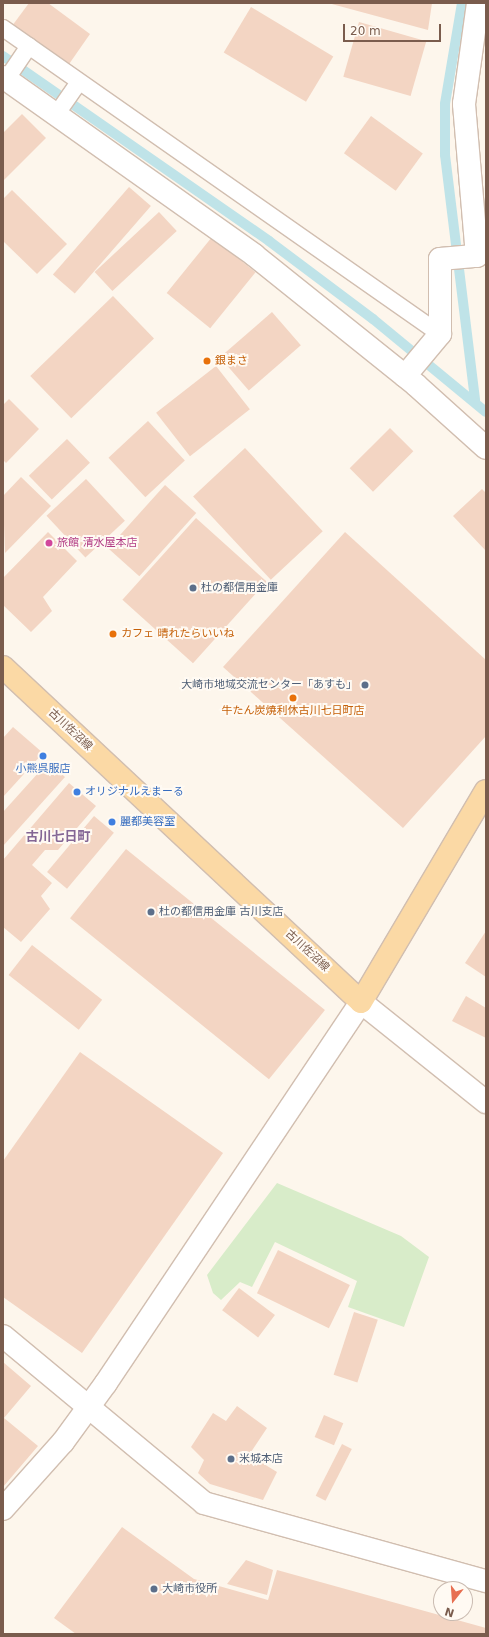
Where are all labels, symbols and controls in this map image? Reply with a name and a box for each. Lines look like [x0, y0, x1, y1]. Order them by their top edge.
scale bar [345, 16, 443, 42]
text: 20 m [350, 24, 381, 38]
place label: 銀まさ [215, 354, 248, 368]
marker: 銀まさ [202, 356, 212, 366]
place label: 旅館 清水屋本店 [57, 536, 137, 550]
marker: 旅館 清水屋本店 [44, 538, 54, 548]
place label: 杜の都信用金庫 [201, 581, 278, 595]
marker: 杜の都信用金庫 [188, 583, 198, 593]
place label: カフェ 晴れたらいいね [121, 627, 234, 641]
marker: カフェ 晴れたらいいね [108, 629, 118, 639]
place label: 大崎市地域交流センター「あすも」 [181, 678, 357, 692]
marker: 大崎市地域交流センター「あすも」 [360, 680, 370, 690]
marker: 牛たん炭焼利休古川七日町店 [288, 693, 298, 703]
place label: 牛たん炭焼利休古川七日町店 [222, 704, 364, 718]
street label: 古川佐沼線 [45, 706, 95, 754]
marker: 小熊呉服店 [38, 751, 48, 761]
place label: 小熊呉服店 [16, 762, 70, 776]
place label: オリジナルえまーる [85, 785, 184, 799]
marker: オリジナルえまーる [72, 787, 82, 797]
place label: 麗都美容室 [120, 815, 175, 829]
marker: 麗都美容室 [107, 817, 117, 827]
district label: 古川七日町 [26, 829, 90, 845]
place label: 杜の都信用金庫 古川支店 [159, 905, 283, 919]
marker: 杜の都信用金庫 古川支店 [146, 907, 156, 917]
street label: 古川佐沼線 [282, 927, 332, 975]
place label: 米城本店 [239, 1452, 283, 1466]
marker: 米城本店 [226, 1454, 236, 1464]
north arrow [433, 1581, 473, 1621]
place label: 大崎市役所 [162, 1582, 217, 1596]
marker: 大崎市役所 [149, 1584, 159, 1594]
text: N [443, 1604, 456, 1620]

